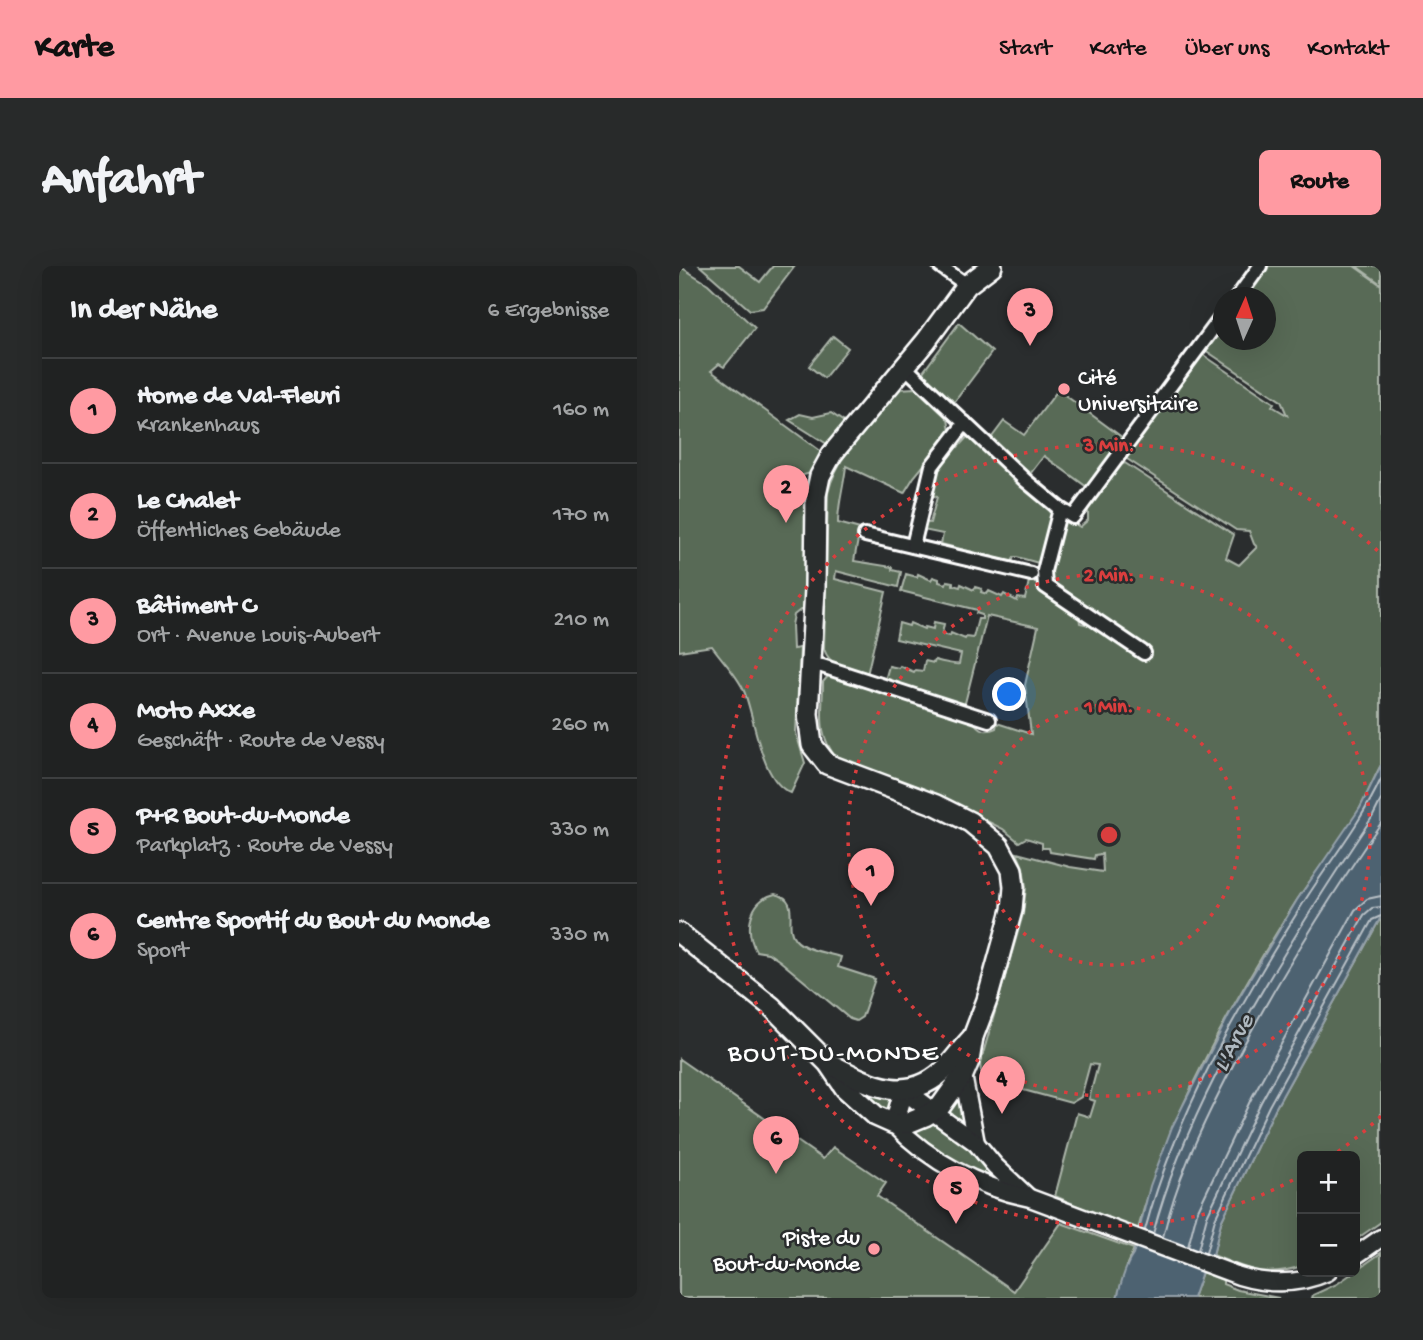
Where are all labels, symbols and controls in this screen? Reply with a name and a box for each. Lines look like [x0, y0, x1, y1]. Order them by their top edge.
text: Karte [35, 30, 114, 68]
text: Start [999, 35, 1051, 64]
text: Karte [1089, 35, 1147, 64]
text: Über uns [1185, 35, 1269, 64]
text: Kontakt [1307, 35, 1388, 64]
button: Route [1259, 150, 1381, 215]
text: Anfahrt [42, 153, 200, 211]
north arrow [1213, 287, 1276, 350]
pin: 3 [1007, 288, 1053, 346]
text: In der Nähe [70, 294, 217, 329]
text: 6 Ergebnisse [488, 298, 609, 325]
place label: Cité Universitaire [1078, 366, 1199, 419]
marker: Cité Universitaire [1056, 381, 1072, 397]
text: Home de Val-Fleuri [137, 382, 340, 413]
text: 1 [88, 397, 98, 424]
text: 160 m [553, 397, 609, 424]
text: Krankenhaus [137, 413, 259, 440]
text: 3 Min. [1082, 435, 1135, 460]
pin: 2 [763, 465, 809, 523]
text: Le Chalet [137, 487, 238, 518]
text: 2 [87, 502, 99, 529]
text: 170 m [553, 502, 609, 529]
text: Öffentliches Gebäude [137, 518, 341, 545]
text: 2 Min. [1084, 565, 1134, 590]
text: Bâtiment C [137, 592, 256, 623]
text: 3 [87, 607, 99, 634]
text: 210 m [554, 607, 609, 634]
text: Ort · Avenue Louis-Aubert [137, 623, 379, 650]
your location [992, 677, 1026, 711]
text: 1 Min. [1083, 696, 1134, 721]
text: Moto Axxe [137, 697, 255, 728]
text: 4 [88, 712, 98, 739]
text: 260 m [551, 712, 609, 739]
text: Geschäft · Route de Vessy [137, 728, 385, 755]
text: P+R Bout-du-Monde [137, 802, 350, 833]
text: 5 [87, 817, 99, 844]
text: 330 m [550, 817, 609, 844]
centre of rings [1097, 823, 1121, 847]
text: Parkplatz · Route de Vessy [137, 833, 393, 860]
pin: 1 [848, 848, 894, 906]
text: Centre Sportif du Bout du Monde [137, 907, 490, 938]
text: 6 [87, 922, 99, 949]
text: 330 m [550, 922, 609, 949]
text: Sport [137, 938, 188, 965]
water label: L'Arve [1208, 1009, 1263, 1077]
district label: BOUT-DU-MONDE [727, 1040, 940, 1071]
pin: 4 [979, 1056, 1025, 1114]
pin: 6 [753, 1116, 799, 1174]
map controls [1297, 1151, 1360, 1277]
button: + [1297, 1151, 1360, 1214]
pin: 5 [933, 1166, 979, 1224]
button: − [1297, 1214, 1360, 1277]
place label: Piste du Bout-du-Monde [712, 1226, 861, 1279]
marker: Piste du Bout-du-Monde [866, 1241, 882, 1257]

